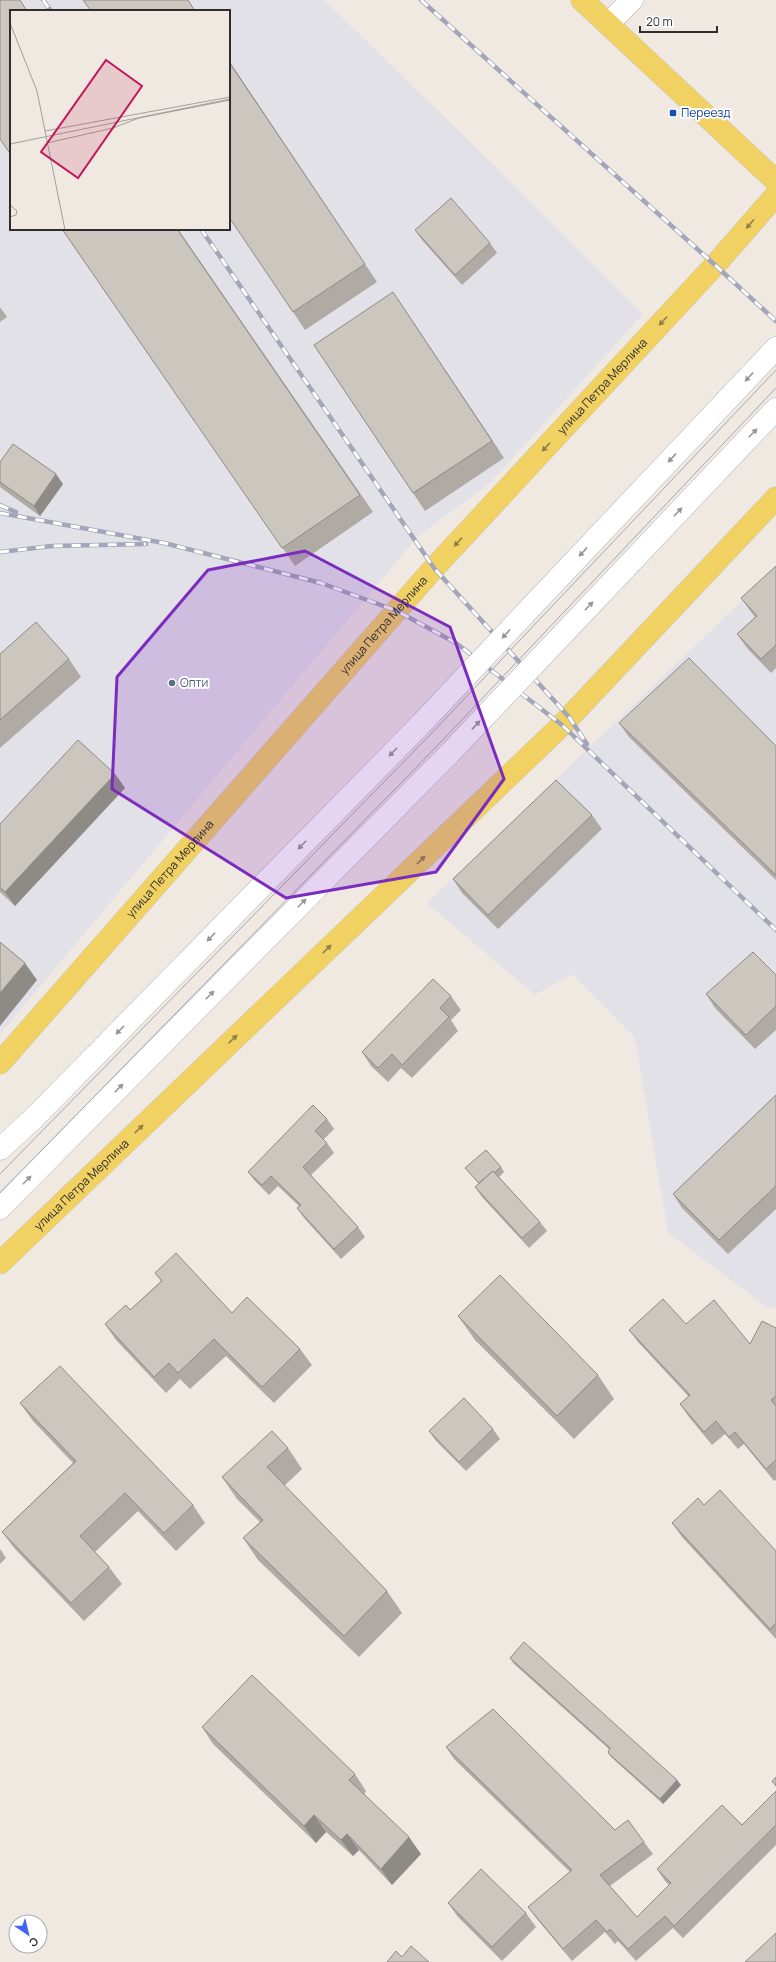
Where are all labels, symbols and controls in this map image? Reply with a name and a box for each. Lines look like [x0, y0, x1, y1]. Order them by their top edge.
scale bar [640, 8, 717, 34]
inset map [10, 10, 230, 230]
text: 20 m [646, 13, 673, 30]
place label: Переезд [681, 104, 730, 121]
marker: Переезд [668, 108, 678, 118]
one-way arrow [746, 219, 755, 230]
one-way arrow [659, 316, 668, 326]
street label: улица Петра Мерлина [553, 334, 651, 438]
one-way arrow [744, 372, 754, 382]
one-way arrow [749, 428, 758, 438]
one-way arrow [542, 442, 551, 452]
one-way arrow [667, 453, 677, 463]
one-way arrow [673, 507, 683, 517]
one-way arrow [454, 538, 463, 547]
one-way arrow [579, 548, 588, 557]
street label: улица Петра Мерлина [336, 572, 431, 678]
one-way arrow [584, 601, 594, 611]
one-way arrow [501, 629, 511, 639]
place label: Опти [180, 674, 208, 691]
marker: Опти [167, 678, 177, 688]
one-way arrow [471, 721, 480, 730]
one-way arrow [388, 747, 398, 757]
street label: улица Петра Мерлина [122, 816, 217, 921]
one-way arrow [297, 840, 307, 850]
one-way arrow [416, 855, 426, 864]
one-way arrow [297, 898, 307, 908]
one-way arrow [206, 932, 216, 942]
one-way arrow [322, 945, 332, 954]
one-way arrow [206, 990, 215, 1000]
one-way arrow [115, 1025, 125, 1035]
one-way arrow [228, 1035, 238, 1044]
one-way arrow [114, 1083, 124, 1092]
one-way arrow [134, 1124, 144, 1134]
street label: улица Петра Мерлина [30, 1135, 133, 1234]
one-way arrow [23, 1175, 32, 1185]
north arrow [8, 1914, 48, 1954]
text: С [26, 1934, 42, 1951]

